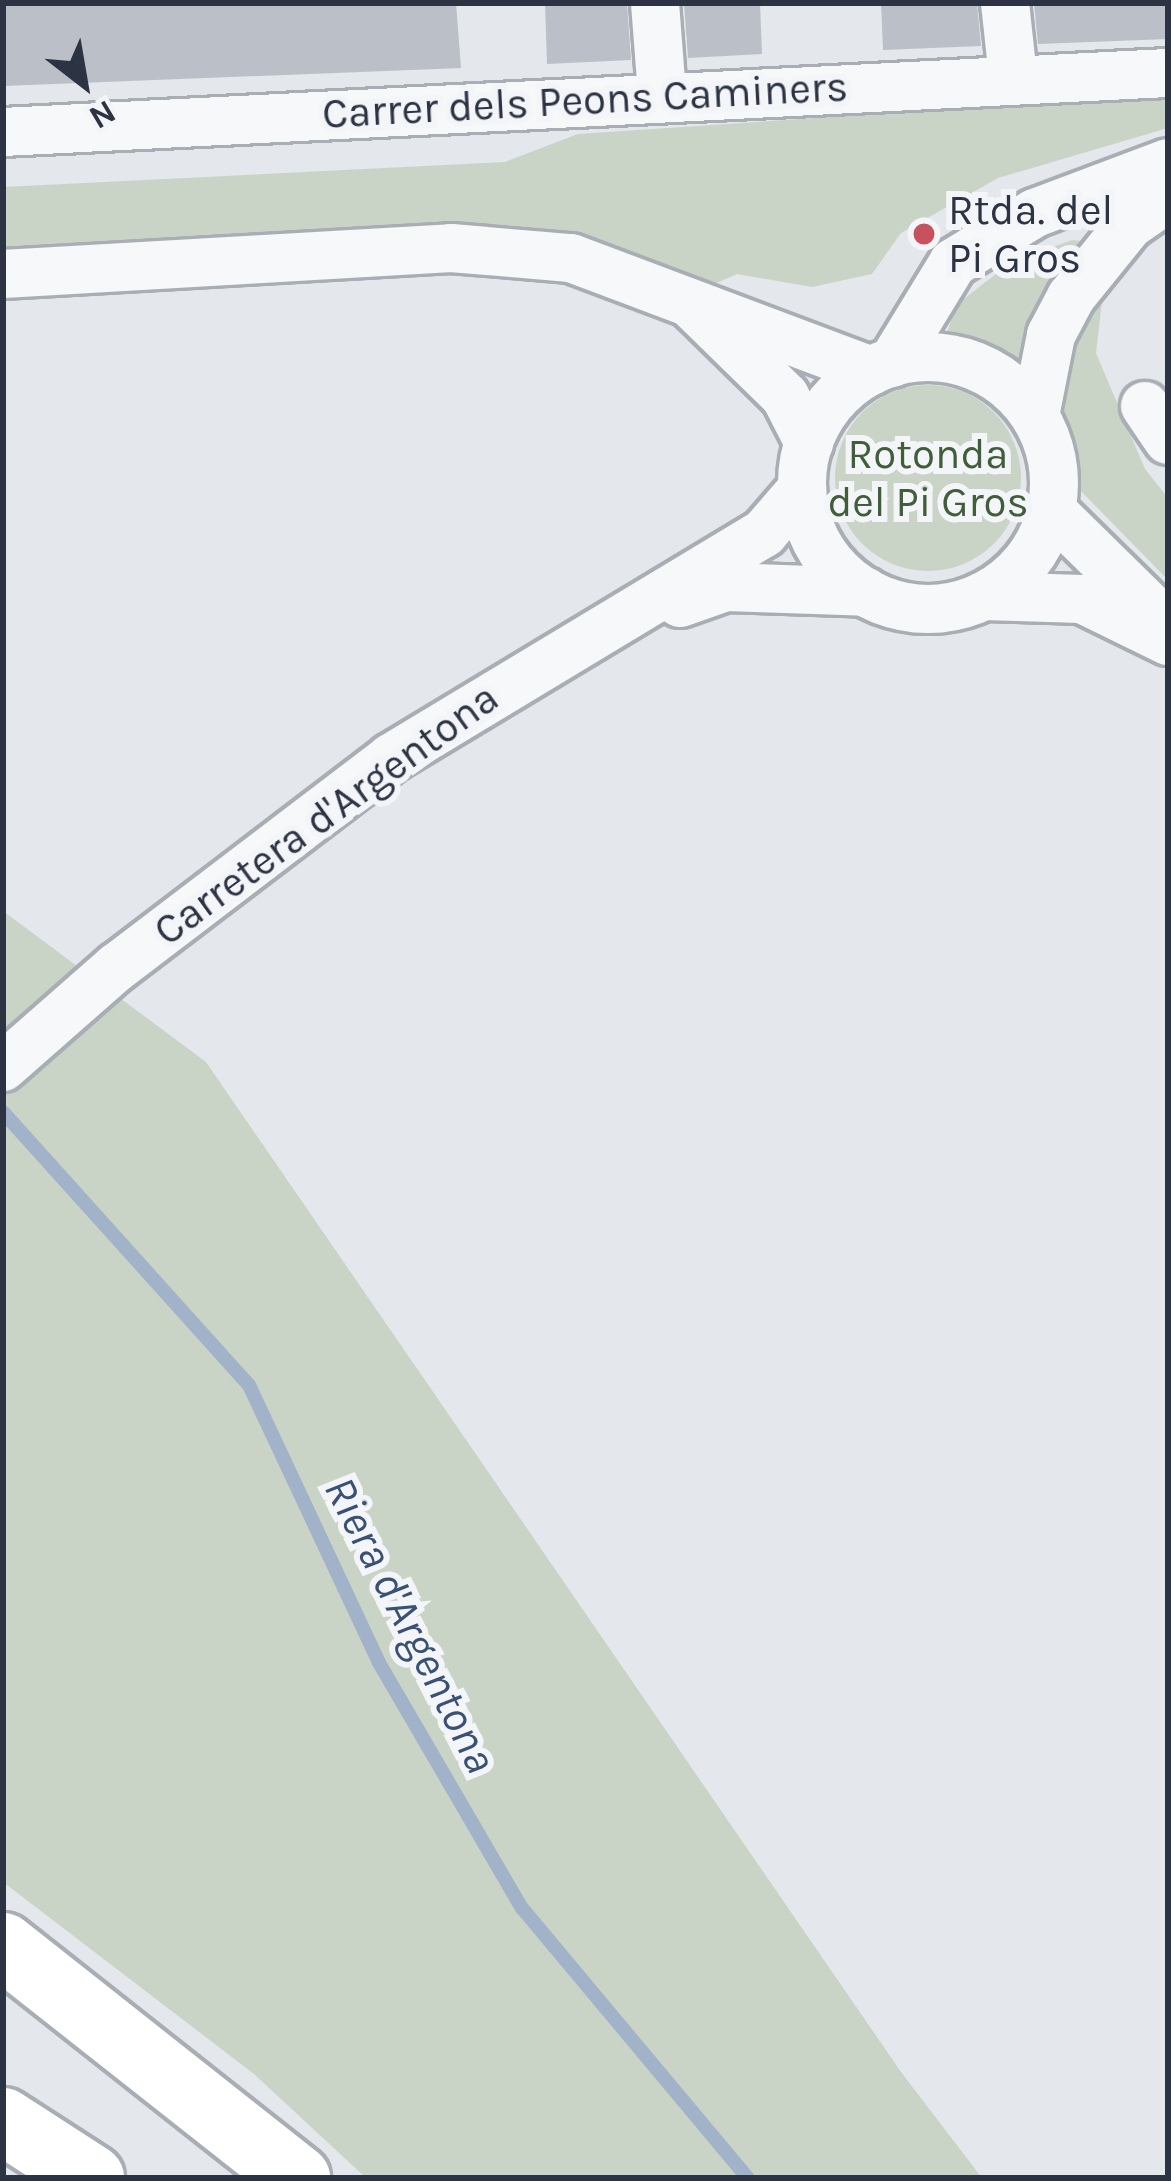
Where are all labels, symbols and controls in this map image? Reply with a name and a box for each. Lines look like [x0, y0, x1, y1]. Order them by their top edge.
north arrow [24, 24, 144, 144]
street label: Carrer dels Peons Caminers [321, 61, 849, 139]
text: N [83, 92, 122, 137]
place label: Rtda. del Pi Gros [948, 185, 1113, 284]
marker: Rtda. del Pi Gros [911, 221, 937, 247]
park label: Rotonda del Pi Gros [827, 429, 1029, 528]
street label: Carretera d'Argentona [144, 672, 508, 956]
water label: Riera d'Argentona [312, 1468, 508, 1782]

